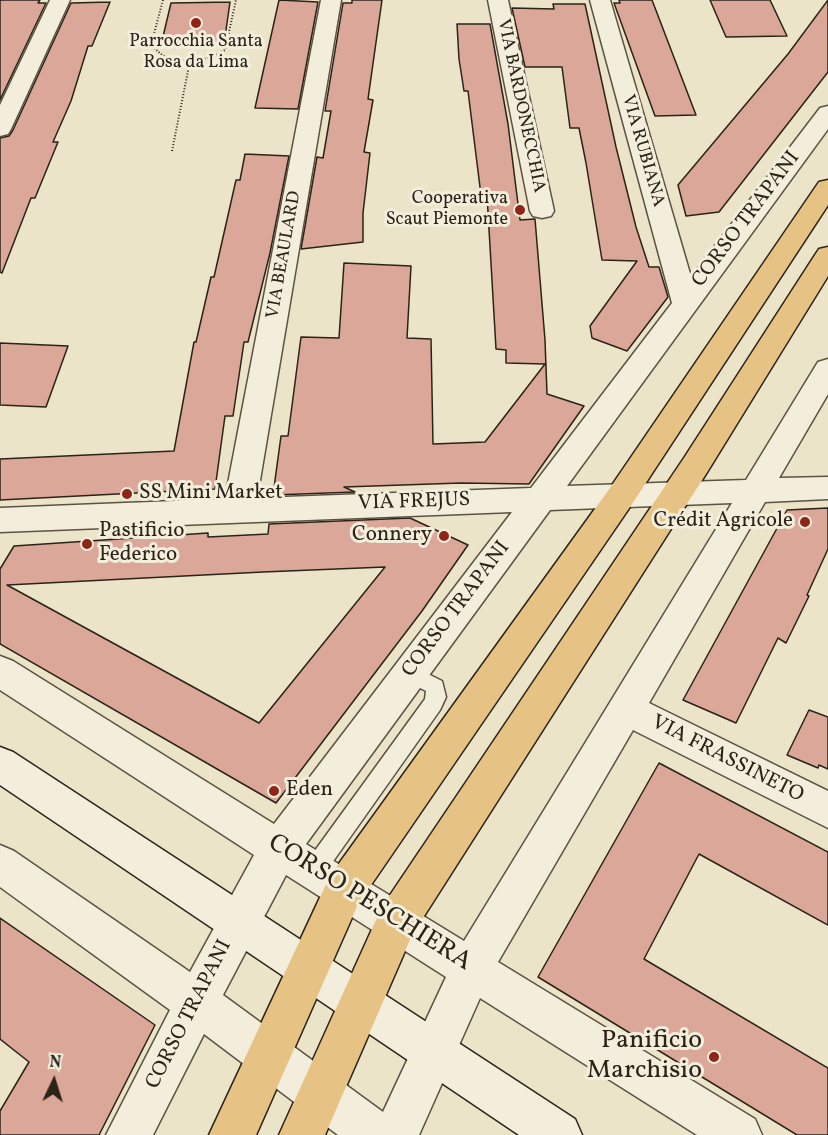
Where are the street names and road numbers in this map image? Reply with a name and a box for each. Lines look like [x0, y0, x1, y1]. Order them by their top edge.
street label: VIA BARDONECCHIA [491, 17, 549, 195]
street label: VIA RUBIANA [616, 93, 668, 209]
street label: CORSO TRAPANI [688, 147, 806, 293]
street label: VIA BEAULARD [263, 190, 307, 320]
street label: VIA FREJUS [357, 488, 471, 518]
street label: CORSO TRAPANI [398, 537, 516, 683]
street label: VIA FRASSINETO [647, 711, 807, 809]
street label: CORSO PESCHIERA [261, 829, 477, 979]
street label: CORSO TRAPANI [142, 936, 238, 1094]

